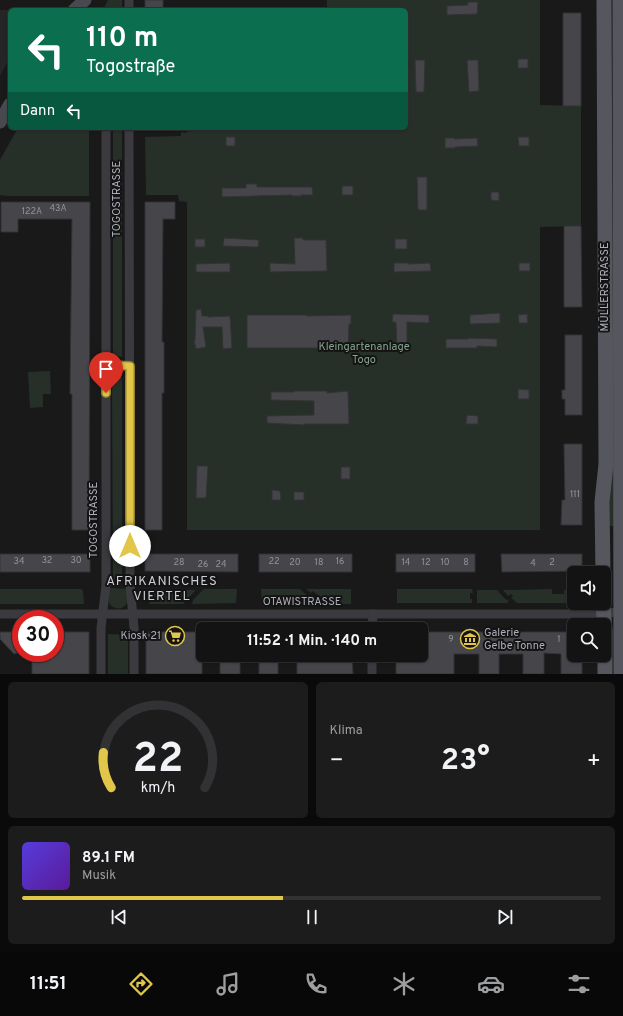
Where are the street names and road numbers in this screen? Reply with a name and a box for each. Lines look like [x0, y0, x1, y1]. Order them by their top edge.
street label: TOGOSTRASSE [110, 161, 124, 237]
street label: MÜLLERSTRASSE [597, 242, 612, 332]
street label: TOGOSTRASSE [87, 482, 101, 558]
street label: OTAWISTRASSE [263, 595, 341, 609]

